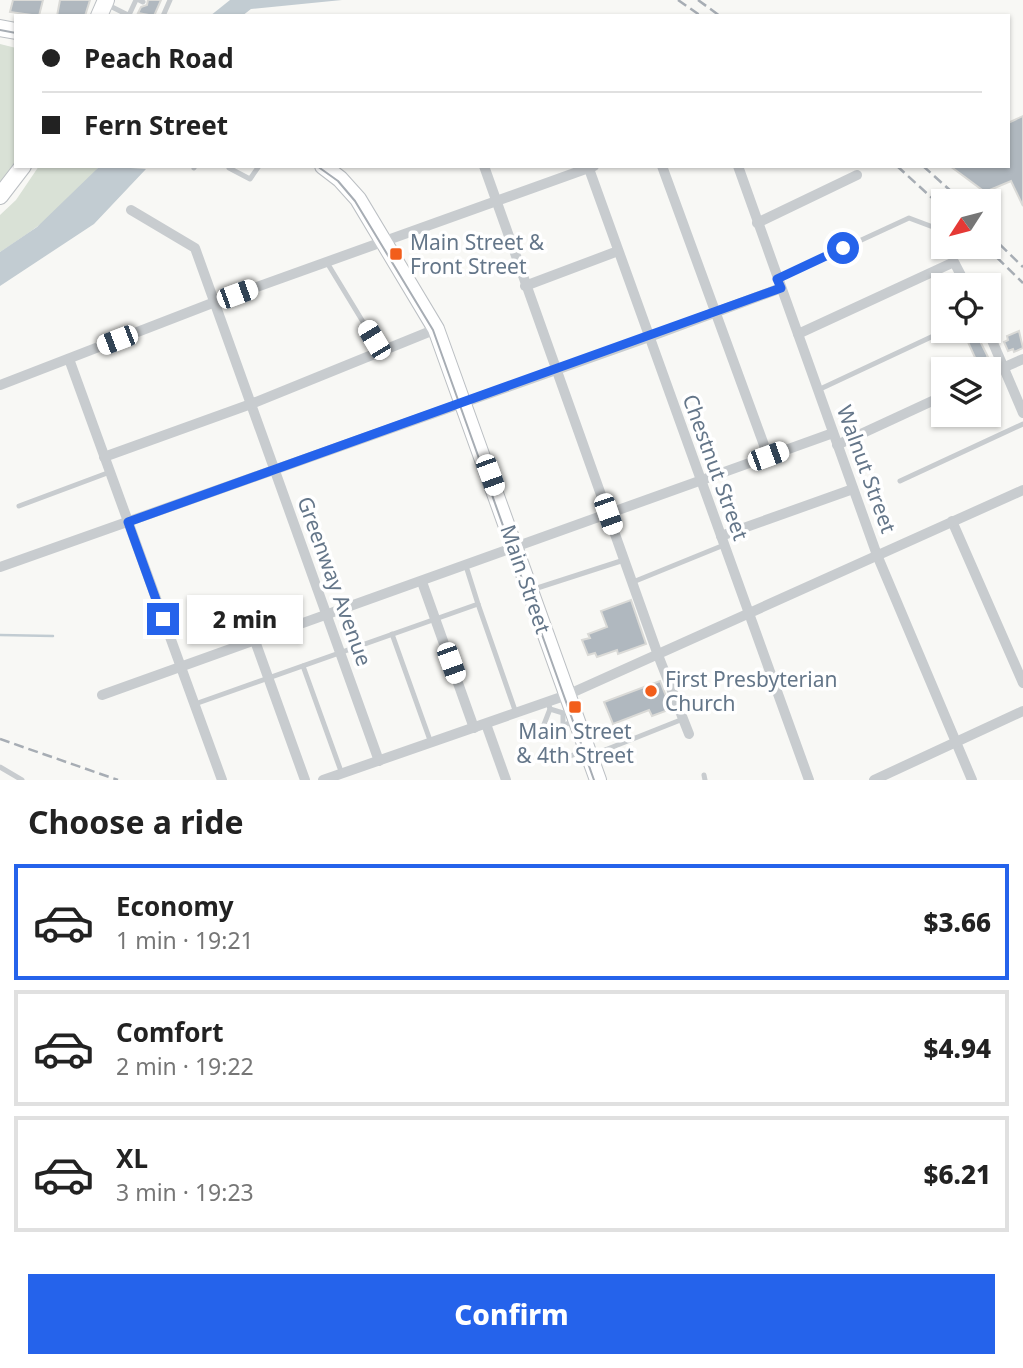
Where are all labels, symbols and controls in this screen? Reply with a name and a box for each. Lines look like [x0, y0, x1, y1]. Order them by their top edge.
text: Peach Road [84, 40, 234, 76]
text: Fern Street [84, 107, 228, 143]
north arrow [931, 189, 1001, 259]
map controls [931, 189, 1001, 427]
place label: Main Street & Front Street [410, 228, 545, 280]
route start [827, 232, 859, 264]
marker: Main Street & Front Street [388, 246, 404, 262]
button: locate [931, 273, 1001, 343]
car [214, 277, 261, 311]
car [355, 317, 394, 363]
car [94, 323, 141, 357]
button: layers [931, 357, 1001, 427]
street label: Chestnut Street [677, 390, 756, 544]
street label: Walnut Street [831, 401, 903, 537]
car [745, 439, 792, 473]
car [473, 452, 508, 498]
car [592, 491, 625, 537]
street label: Greenway Avenue [291, 492, 379, 670]
street label: Main Street [494, 521, 558, 638]
callout: 2 min [188, 594, 303, 644]
route end [147, 603, 179, 635]
text: 2 min [213, 603, 277, 635]
car [434, 640, 469, 686]
place label: First Presbyterian Church [665, 665, 837, 717]
marker: First Presbyterian Church [643, 683, 659, 699]
marker: Main Street & 4th Street [567, 699, 583, 715]
place label: Main Street & 4th Street [516, 717, 634, 769]
text: Choose a ride [28, 800, 244, 843]
text: Economy [116, 888, 234, 924]
icon: car [32, 891, 95, 954]
text: $3.66 [924, 904, 991, 940]
text: 1 min · 19:21 [116, 924, 254, 956]
text: Comfort [116, 1014, 224, 1050]
icon: car [32, 1017, 95, 1080]
text: $4.94 [924, 1030, 991, 1066]
text: 2 min · 19:22 [116, 1050, 254, 1082]
text: XL [116, 1140, 148, 1176]
icon: car [32, 1143, 95, 1206]
text: $6.21 [924, 1156, 991, 1192]
text: 3 min · 19:23 [116, 1176, 254, 1208]
button: Confirm [28, 1274, 995, 1354]

